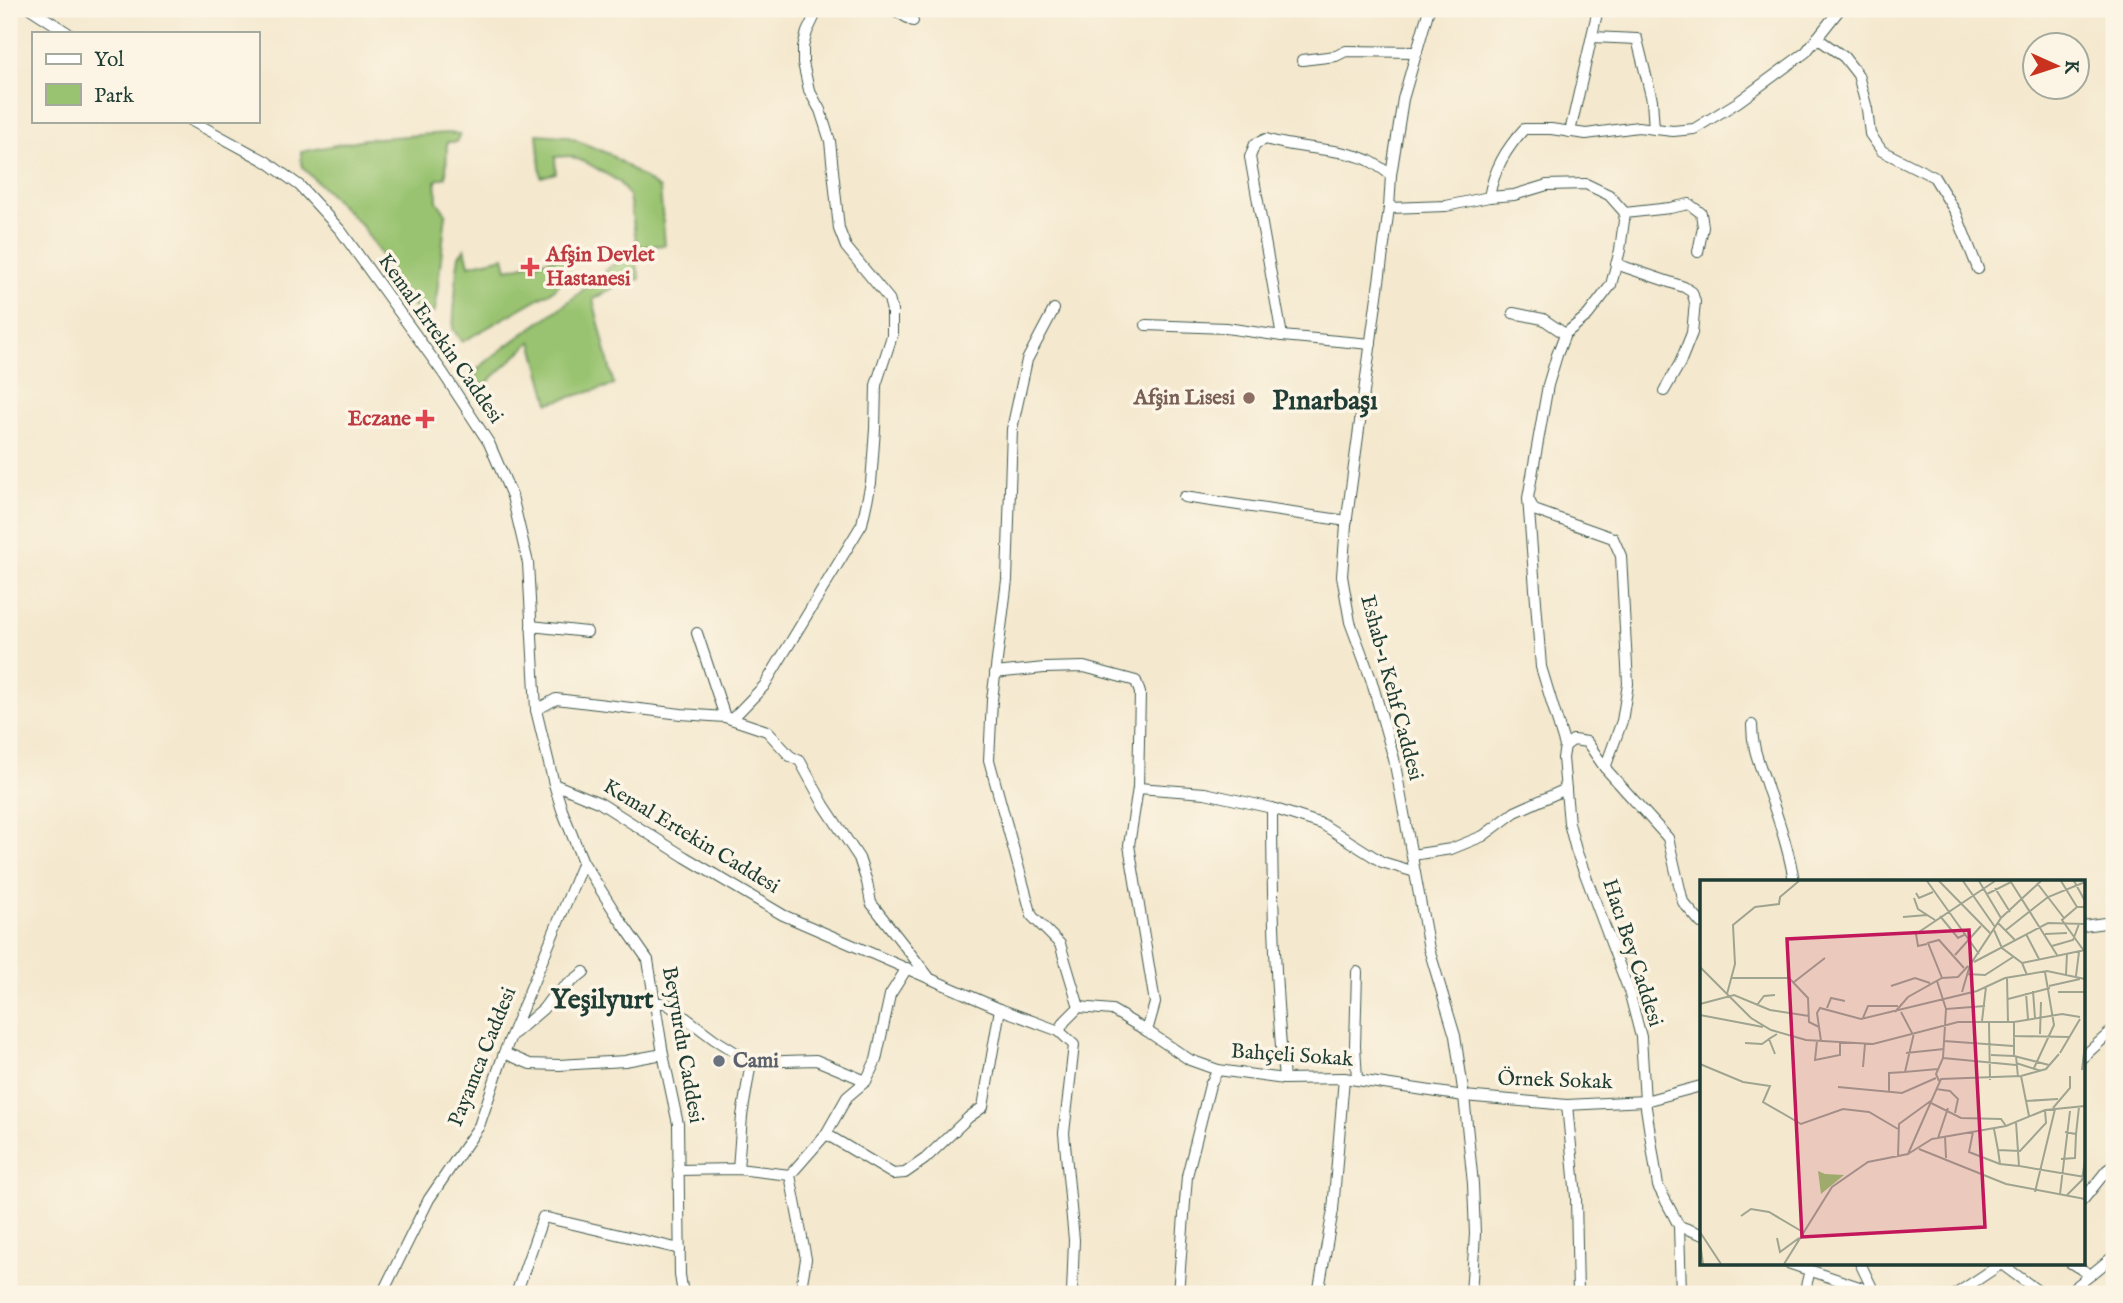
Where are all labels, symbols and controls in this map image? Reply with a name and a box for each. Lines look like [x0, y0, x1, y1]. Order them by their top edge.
legend [32, 32, 259, 122]
north arrow [2022, 32, 2092, 102]
text: Yol [94, 47, 124, 74]
text: K [2059, 59, 2083, 76]
text: Park [94, 83, 135, 110]
place label: Afşin Devlet Hastanesi [545, 242, 656, 293]
street label: Kemal Ertekin Caddesi [371, 249, 509, 429]
marker: Afşin Devlet Hastanesi [520, 257, 540, 277]
district label: Pınarbaşı [1272, 384, 1378, 419]
place label: Afşin Lisesi [1133, 385, 1235, 412]
marker: Afşin Lisesi [1241, 390, 1257, 406]
place label: Eczane [348, 406, 411, 433]
marker: Eczane [417, 411, 433, 427]
street label: Eshab-ı Kehf Caddesi [1353, 592, 1429, 784]
street label: Kemal Ertekin Caddesi [598, 774, 784, 900]
street label: Hacı Bey Caddesi [1595, 876, 1669, 1030]
inset map [1700, 880, 2084, 1264]
street label: Beyyurdu Caddesi [655, 965, 709, 1125]
street label: Payamca Caddesi [443, 983, 523, 1131]
district label: Yeşilyurt [550, 983, 654, 1018]
street label: Bahçeli Sokak [1230, 1038, 1355, 1074]
place label: Cami [733, 1048, 779, 1075]
marker: Cami [711, 1053, 727, 1069]
street label: Örnek Sokak [1497, 1065, 1614, 1097]

